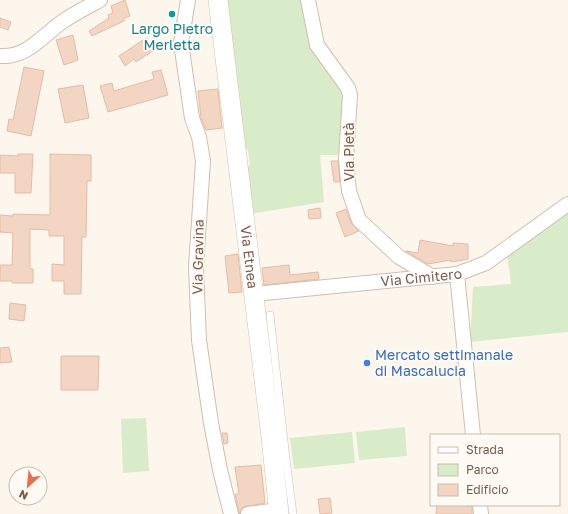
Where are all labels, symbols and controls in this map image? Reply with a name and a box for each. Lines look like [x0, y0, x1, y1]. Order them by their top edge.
marker: Largo Pietro Merletta [167, 9, 177, 19]
place label: Largo Pietro Merletta [131, 20, 213, 53]
street label: Via Pietà [340, 122, 357, 182]
street label: Via Gravina [188, 219, 207, 295]
street label: Via Etnea [237, 225, 262, 290]
street label: Via Cimitero [380, 264, 464, 289]
place label: Mercato settimanale di Mascalucia [375, 346, 513, 379]
marker: Mercato settimanale di Mascalucia [362, 358, 372, 368]
legend [430, 434, 560, 506]
text: Strada [466, 442, 504, 457]
text: Parco [466, 462, 499, 477]
north arrow [8, 466, 48, 506]
text: Edificio [466, 482, 508, 497]
text: N [17, 488, 30, 503]

